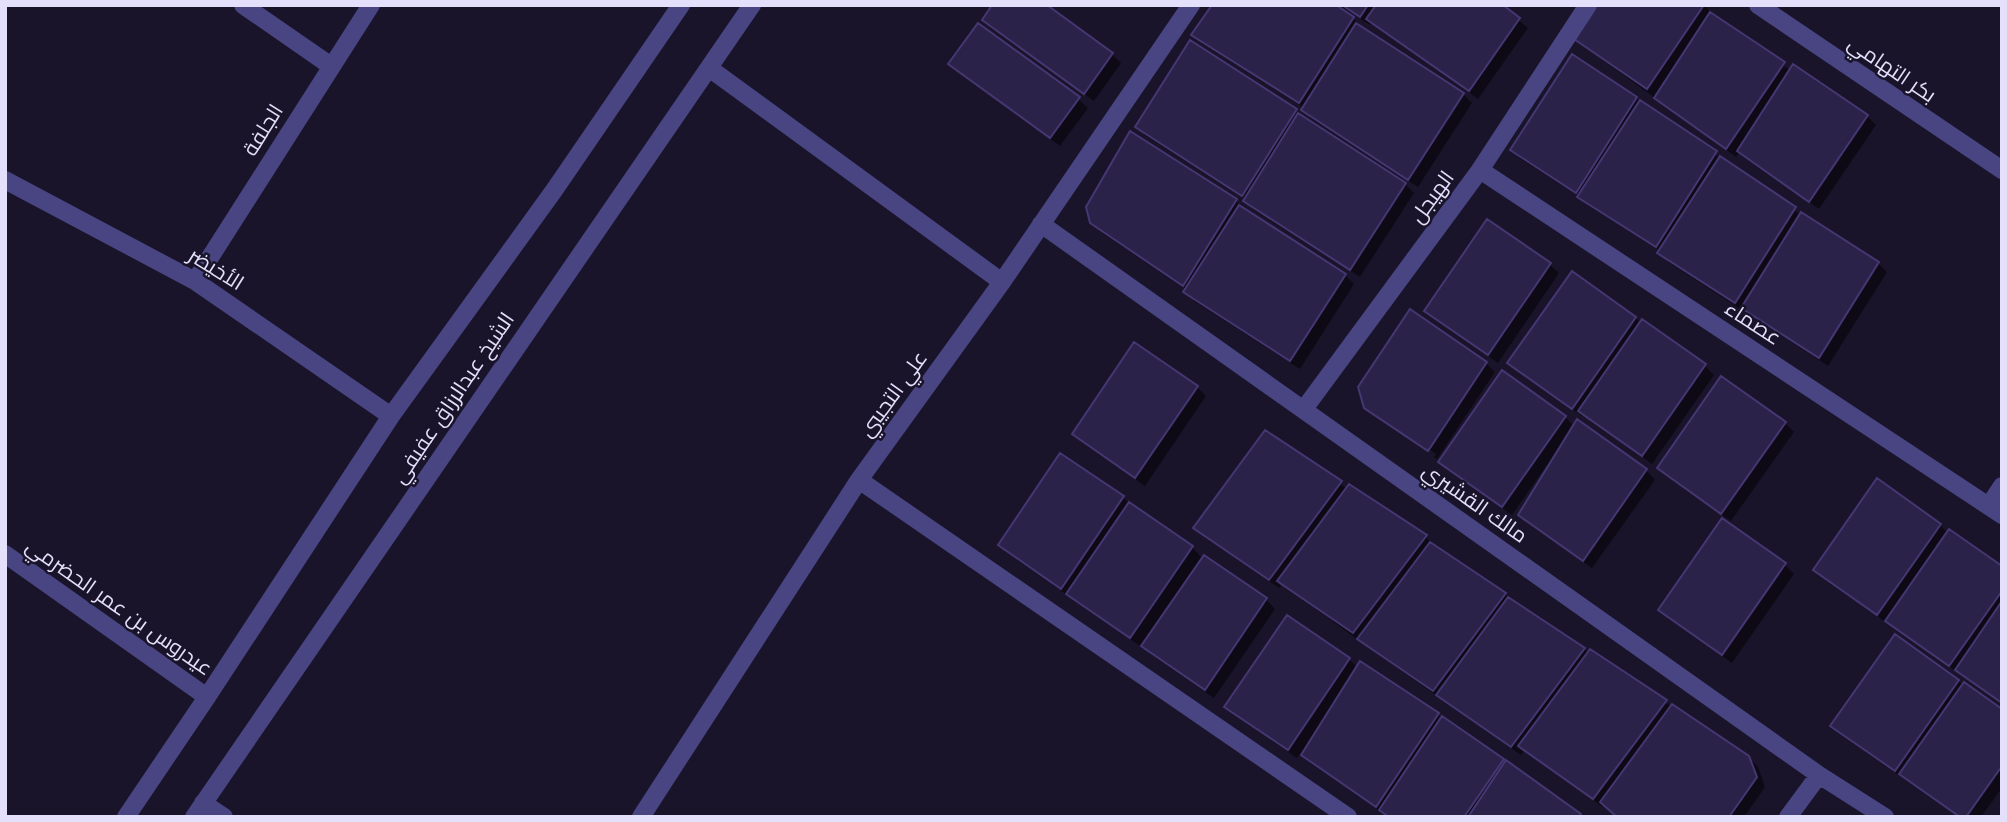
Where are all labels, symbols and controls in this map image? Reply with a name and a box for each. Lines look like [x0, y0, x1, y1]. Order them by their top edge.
street label: بكر التهامي [1841, 30, 1941, 111]
street label: الجلفة [237, 99, 289, 161]
street label: الهيجل [1404, 166, 1460, 228]
street label: الأخيضر [183, 241, 249, 296]
street label: عصماء [1720, 295, 1786, 351]
street label: الشيخ عبدالرزاق عفيفي [386, 307, 522, 490]
street label: علي التجيبي [853, 346, 935, 444]
street label: مالك القشيري [1416, 457, 1533, 551]
street label: عيدروس بن عمر الحضرمي [19, 533, 217, 684]

